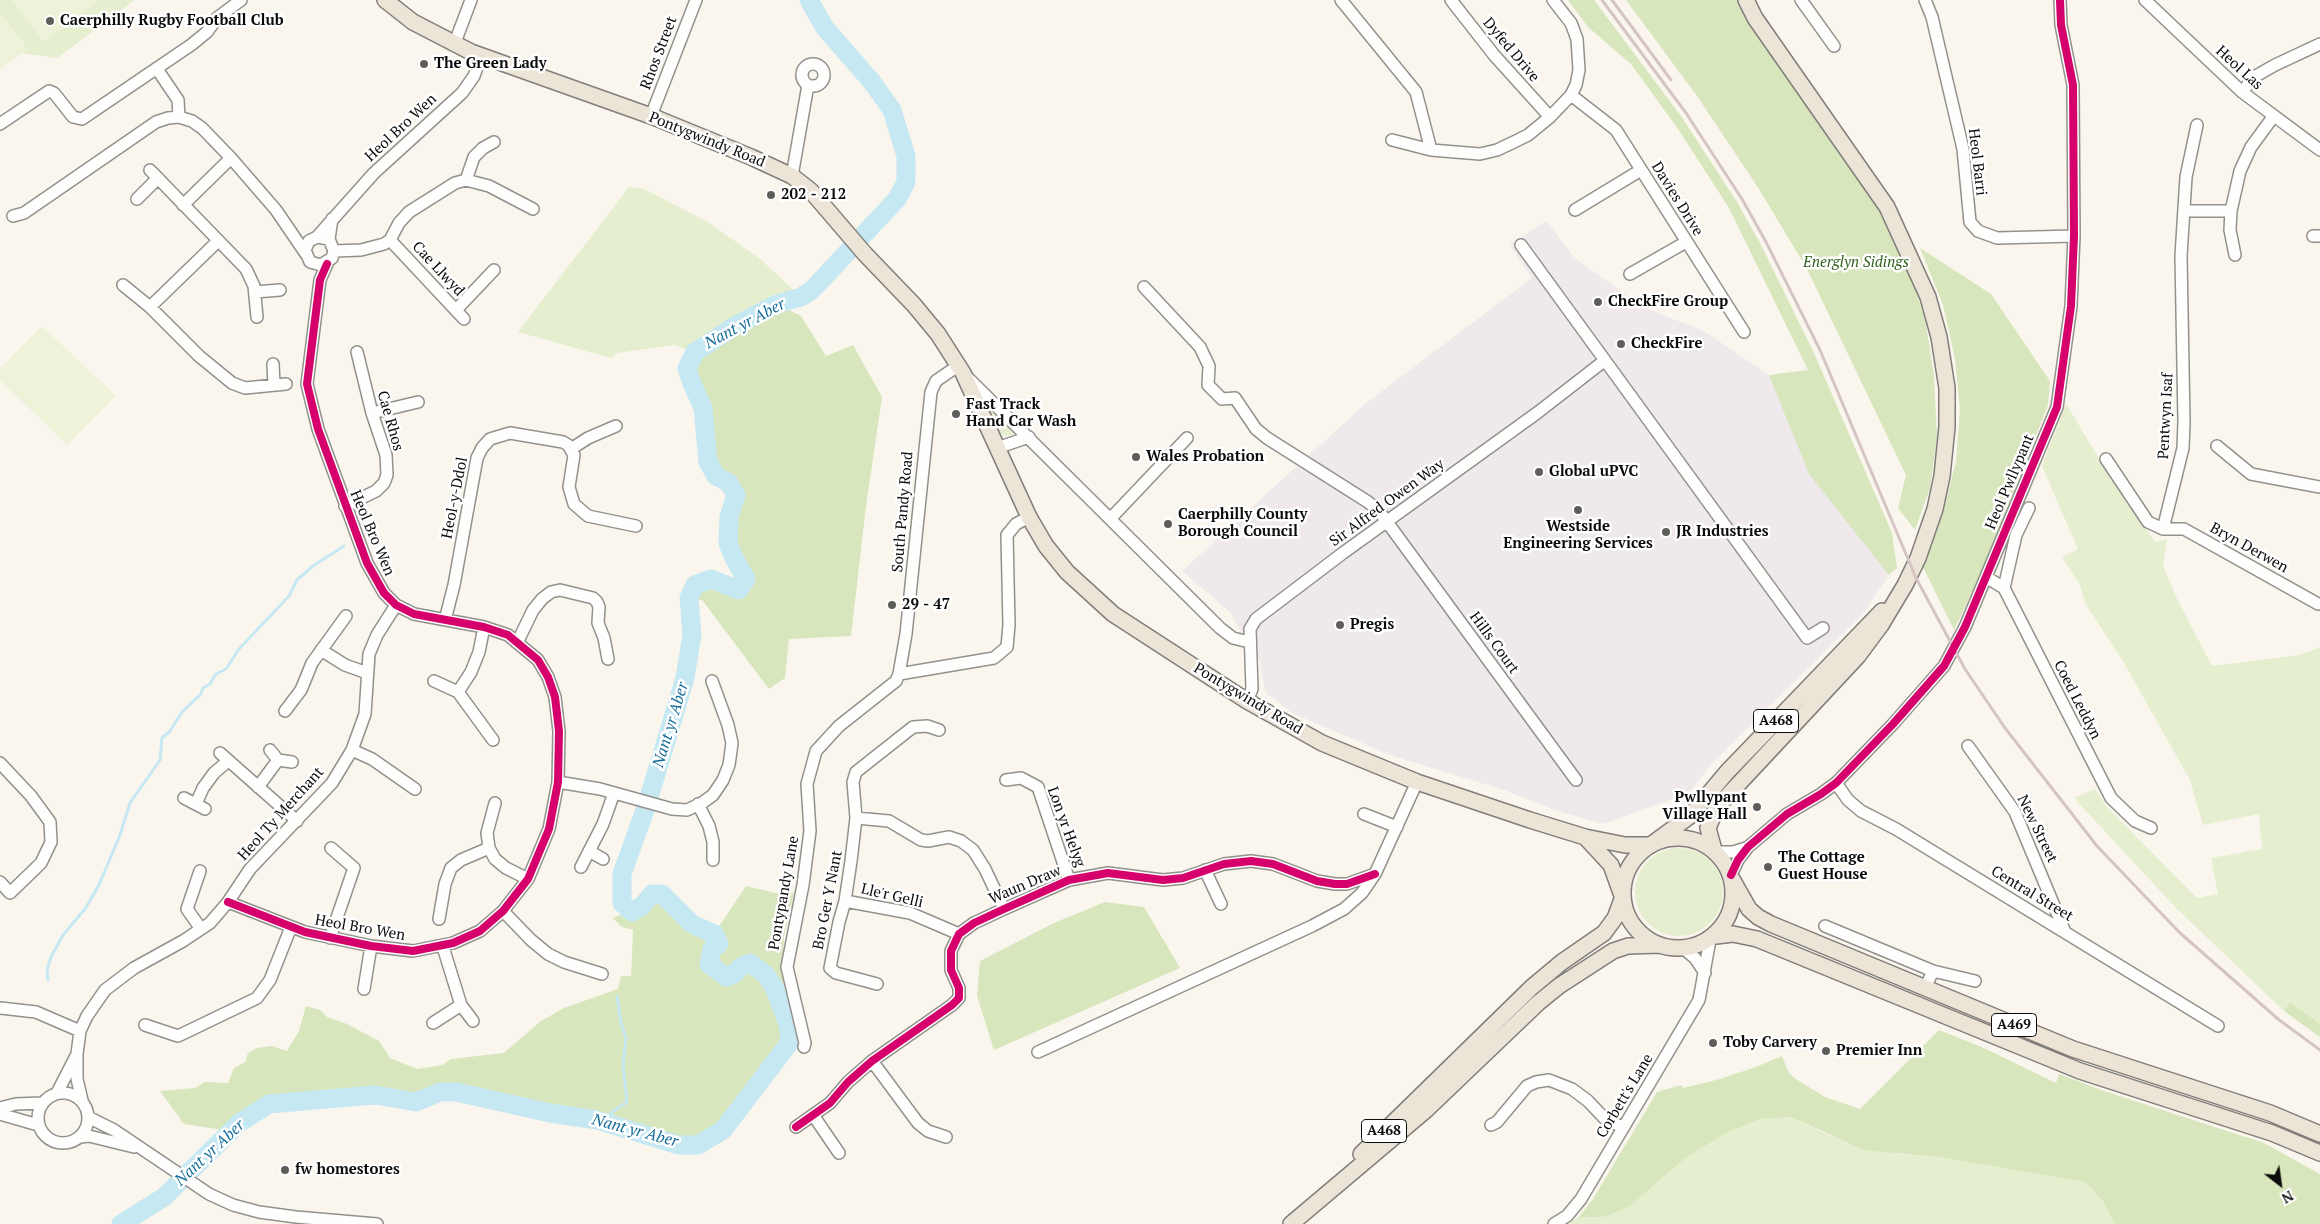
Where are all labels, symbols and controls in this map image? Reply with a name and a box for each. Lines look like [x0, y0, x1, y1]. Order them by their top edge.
place label: Caerphilly Rugby Football Club [60, 12, 284, 30]
street label: Rhos Street [637, 14, 681, 92]
street label: Dyfed Drive [1479, 14, 1543, 86]
marker: Caerphilly Rugby Football Club [44, 15, 56, 27]
street label: Heol Las [2212, 42, 2266, 94]
place label: The Green Lady [434, 55, 547, 73]
marker: The Green Lady [418, 58, 430, 70]
street label: Heol Bro Wen [361, 90, 441, 166]
street label: Pontygwindy Road [646, 108, 768, 172]
street label: Heol Barri [1964, 127, 1990, 197]
street label: Davies Drive [1647, 159, 1707, 239]
place label: 202 - 212 [781, 186, 846, 204]
marker: 202 - 212 [765, 189, 777, 201]
street label: Cae Llwyd [408, 238, 468, 300]
park label: Energlyn Sidings [1803, 254, 1909, 272]
place label: CheckFire Group [1608, 293, 1728, 311]
water label: Nant yr Aber [702, 295, 788, 353]
marker: CheckFire Group [1592, 296, 1604, 308]
place label: CheckFire [1631, 335, 1703, 353]
marker: CheckFire [1615, 338, 1627, 350]
street label: Pentwyn Isaf [2155, 372, 2177, 460]
street label: Cae Rhos [373, 389, 407, 453]
place label: Fast Track Hand Car Wash [966, 396, 1076, 431]
marker: Fast Track Hand Car Wash [950, 408, 962, 420]
street label: Heol Pwllypant [1982, 432, 2038, 532]
place label: Wales Probation [1146, 448, 1264, 466]
street label: South Pandy Road [889, 451, 917, 573]
marker: Wales Probation [1130, 451, 1142, 463]
street label: Sir Alfred Owen Way [1326, 455, 1448, 551]
street label: Heol-y-Ddol [438, 456, 472, 540]
place label: Global uPVC [1549, 463, 1638, 481]
marker: Global uPVC [1533, 466, 1545, 478]
street label: Heol Bro Wen [346, 487, 398, 579]
marker: Westside Engineering Services [1572, 504, 1584, 516]
place label: Caerphilly County Borough Council [1178, 506, 1307, 541]
marker: Caerphilly County Borough Council [1162, 518, 1174, 530]
place label: Westside Engineering Services [1503, 518, 1653, 553]
street label: Bryn Derwen [2207, 519, 2291, 577]
place label: JR Industries [1676, 523, 1769, 541]
marker: JR Industries [1660, 526, 1672, 538]
place label: 29 - 47 [902, 596, 950, 614]
marker: 29 - 47 [886, 599, 898, 611]
street label: Hills Court [1466, 609, 1522, 677]
place label: Pregis [1350, 616, 1394, 634]
marker: Pregis [1334, 619, 1346, 631]
street label: Coed Leddyn [2049, 658, 2105, 742]
street label: Pontygwindy Road [1190, 659, 1306, 739]
water label: Nant yr Aber [649, 680, 693, 770]
road number: A468 [1754, 709, 1798, 732]
street label: Heol Ty Merchant [234, 764, 328, 864]
street label: Lon yr Helyg [1043, 784, 1089, 870]
place label: Pwllypant Village Hall [1662, 789, 1747, 824]
street label: New Street [2013, 792, 2061, 866]
marker: Pwllypant Village Hall [1751, 801, 1763, 813]
street label: Pontypandy Lane [765, 835, 803, 951]
street label: Bro Ger Y Nant [810, 849, 846, 951]
place label: The Cottage Guest House [1778, 849, 1867, 884]
marker: The Cottage Guest House [1762, 861, 1774, 873]
street label: Waun Draw [986, 862, 1064, 908]
street label: Central Street [1988, 862, 2076, 926]
street label: Lle'r Gelli [859, 880, 925, 912]
street label: Heol Bro Wen [313, 911, 407, 945]
road number: A469 [1992, 1014, 2036, 1036]
place label: Toby Carvery [1723, 1034, 1817, 1052]
marker: Toby Carvery [1707, 1037, 1719, 1049]
place label: Premier Inn [1836, 1042, 1922, 1060]
marker: Premier Inn [1820, 1045, 1832, 1057]
street label: Corbett's Lane [1593, 1051, 1657, 1141]
water label: Nant yr Aber [590, 1110, 680, 1152]
water label: Nant yr Aber [171, 1116, 249, 1190]
road number: A468 [1362, 1120, 1406, 1142]
north arrow [2255, 1159, 2305, 1209]
place label: fw homestores [295, 1161, 400, 1179]
marker: fw homestores [279, 1164, 291, 1176]
text: N [2278, 1187, 2297, 1208]

